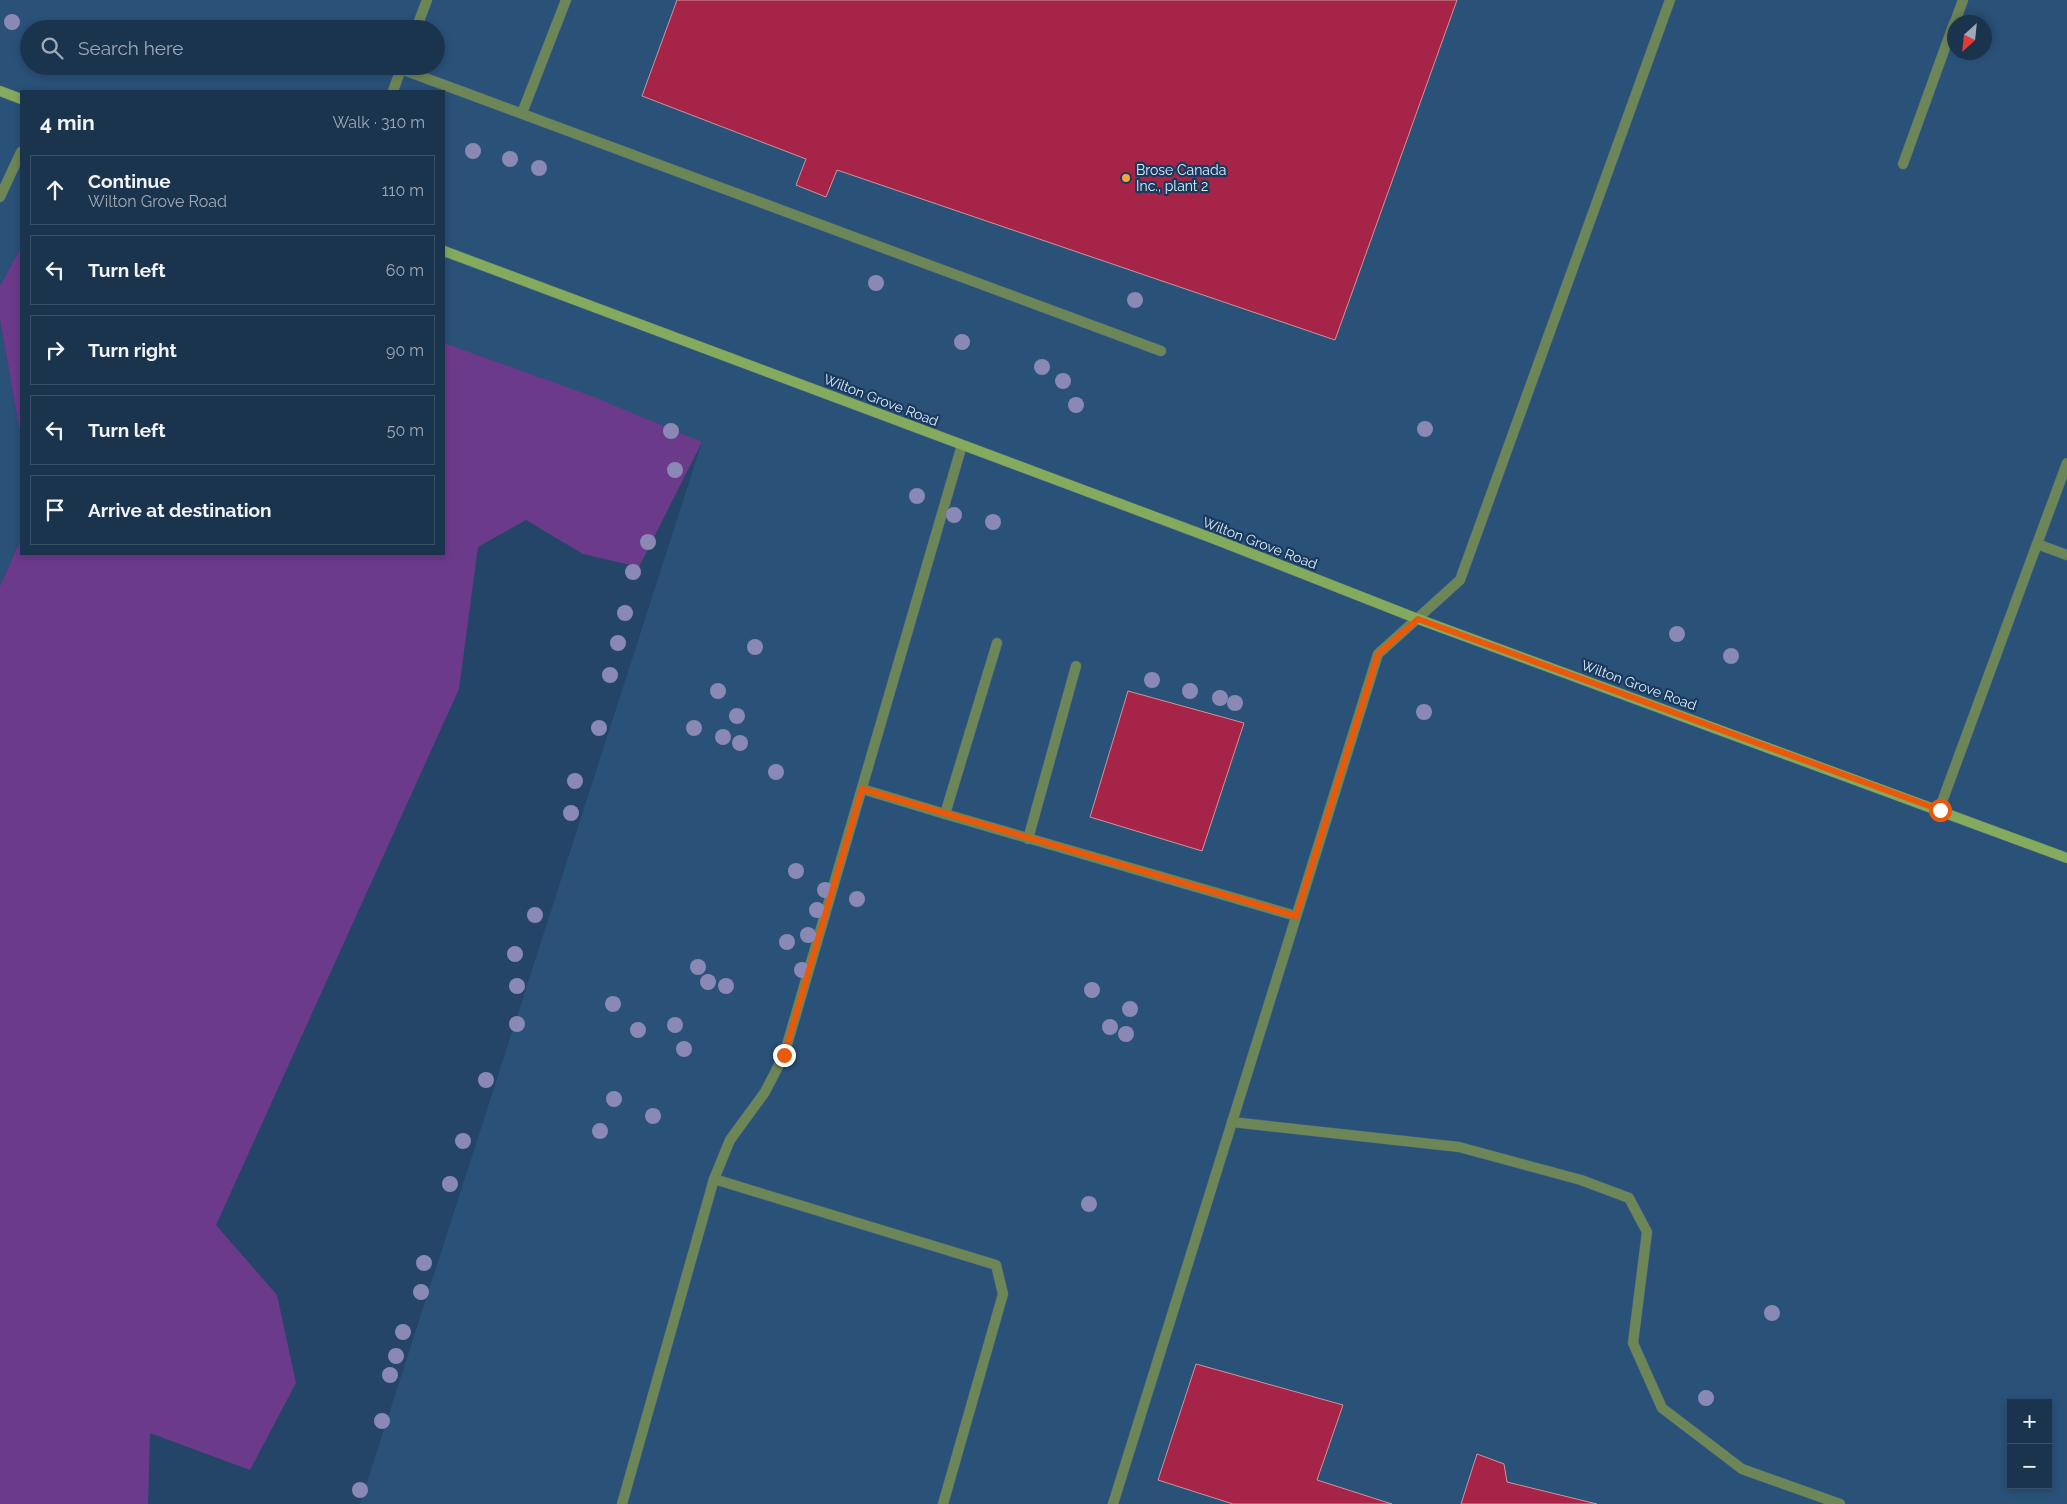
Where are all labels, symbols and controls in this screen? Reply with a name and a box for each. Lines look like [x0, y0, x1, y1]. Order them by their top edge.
north arrow [1947, 15, 1992, 60]
search box [20, 20, 445, 75]
icon: search [38, 34, 66, 62]
text: Search here [78, 37, 184, 59]
text: 4 min [40, 110, 95, 135]
text: Walk · 310 m [332, 113, 425, 132]
place label: Brose Canada Inc., plant 2 [1136, 162, 1226, 194]
text: Continue [88, 170, 171, 192]
marker: Brose Canada Inc., plant 2 [1120, 172, 1132, 184]
icon: ahead [41, 176, 69, 204]
text: 110 m [382, 181, 424, 200]
text: Wilton Grove Road [88, 192, 227, 211]
icon: left [41, 256, 69, 284]
text: Turn left [88, 259, 165, 281]
text: 60 m [386, 261, 424, 280]
icon: right [41, 336, 69, 364]
text: Turn right [88, 339, 177, 361]
text: 90 m [386, 341, 424, 360]
street label: Wilton Grove Road [821, 371, 941, 429]
icon: left [41, 416, 69, 444]
text: Turn left [88, 419, 165, 441]
text: 50 m [387, 421, 424, 440]
icon: arrive [41, 496, 69, 524]
text: Arrive at destination [88, 499, 272, 521]
street label: Wilton Grove Road [1200, 514, 1320, 572]
street label: Wilton Grove Road [1579, 657, 1699, 713]
route start [1929, 799, 1952, 822]
route end [773, 1044, 796, 1067]
map controls [2007, 1399, 2052, 1489]
button: + [2007, 1399, 2052, 1444]
button: − [2007, 1444, 2052, 1489]

